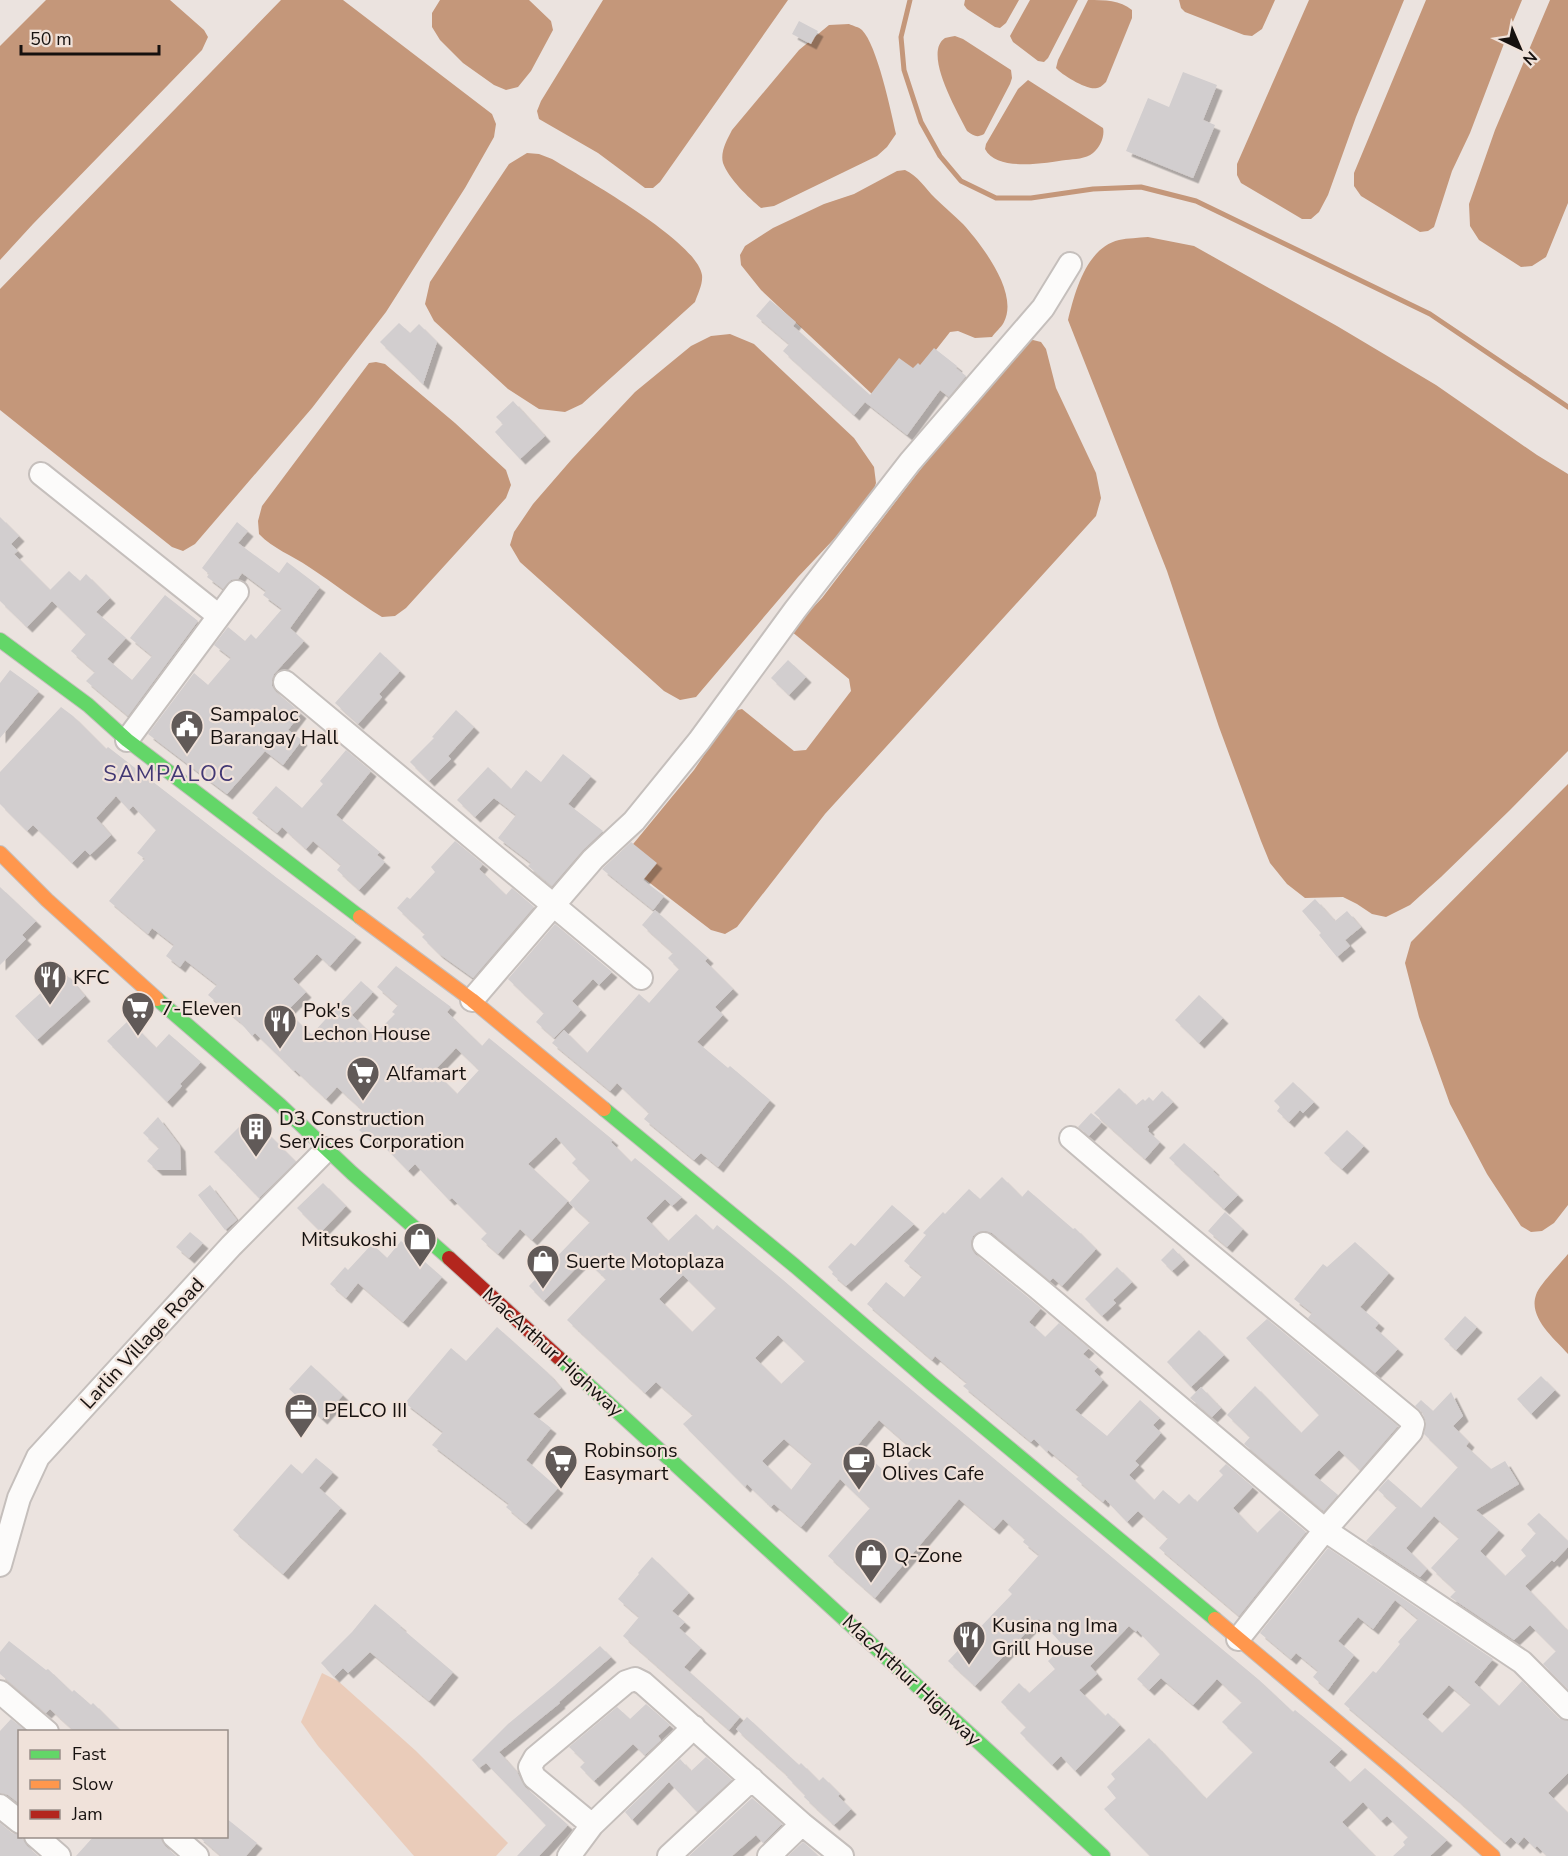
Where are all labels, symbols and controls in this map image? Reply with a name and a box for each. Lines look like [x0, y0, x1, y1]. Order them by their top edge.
scale bar [21, 18, 159, 56]
north arrow [1490, 18, 1550, 78]
text: 50 m [30, 27, 72, 51]
text: N [1518, 46, 1542, 70]
place label: Sampaloc Barangay Hall [210, 701, 339, 751]
public building icon: Sampaloc Barangay Hall [169, 708, 205, 755]
district label: SAMPALOC [103, 759, 235, 789]
restaurant icon: KFC [32, 959, 68, 1006]
place label: KFC [73, 964, 110, 991]
supermarket icon: 7-Eleven [120, 990, 156, 1037]
place label: 7-Eleven [161, 995, 242, 1022]
place label: Pok's Lechon House [303, 997, 430, 1047]
restaurant icon: Pok's Lechon House [262, 1003, 298, 1050]
supermarket icon: Alfamart [345, 1055, 381, 1102]
place label: Alfamart [386, 1060, 467, 1087]
place label: D3 Construction Services Corporation [279, 1105, 465, 1155]
building icon: D3 Construction Services Corporation [238, 1111, 274, 1158]
shop icon: Mitsukoshi [402, 1221, 438, 1268]
place label: Mitsukoshi [301, 1226, 397, 1253]
shop icon: Suerte Motoplaza [525, 1243, 561, 1290]
place label: Suerte Motoplaza [566, 1248, 725, 1275]
street label: Larlin Village Road [74, 1272, 210, 1415]
street label: MacArthur Highway [476, 1282, 630, 1424]
office icon: PELCO III [283, 1392, 319, 1439]
place label: PELCO III [324, 1397, 407, 1424]
place label: Robinsons Easymart [584, 1437, 678, 1487]
place label: Black Olives Cafe [882, 1437, 984, 1487]
supermarket icon: Robinsons Easymart [543, 1443, 579, 1490]
cafe icon: Black Olives Cafe [841, 1444, 877, 1491]
shop icon: Q-Zone [853, 1537, 889, 1584]
place label: Q-Zone [894, 1542, 962, 1569]
street label: MacArthur Highway [836, 1609, 988, 1753]
place label: Kusina ng Ima Grill House [992, 1612, 1118, 1662]
restaurant icon: Kusina ng Ima Grill House [951, 1619, 987, 1666]
legend [18, 1730, 228, 1838]
text: Fast [72, 1742, 107, 1766]
text: Slow [72, 1772, 113, 1796]
text: Jam [71, 1802, 103, 1826]

